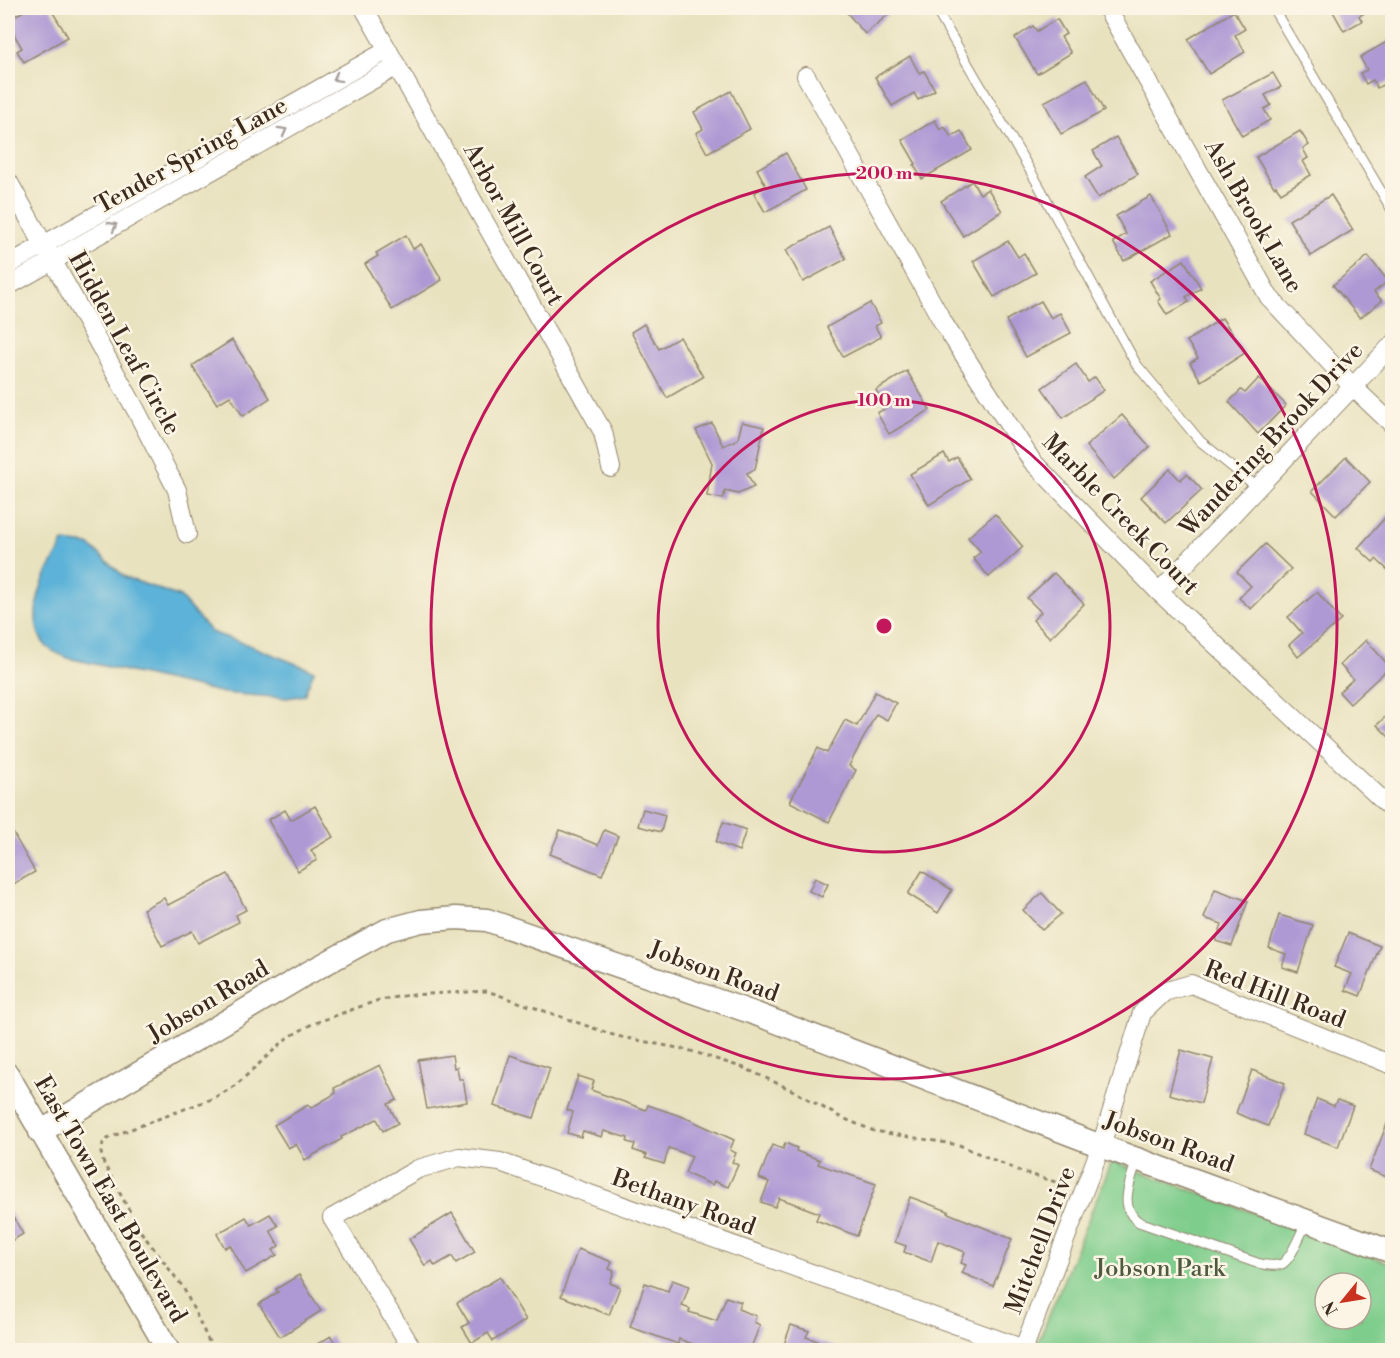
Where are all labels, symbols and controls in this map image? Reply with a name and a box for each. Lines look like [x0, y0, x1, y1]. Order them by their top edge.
one-way arrow [333, 71, 343, 83]
street label: Tender Spring Lane [90, 91, 293, 221]
one-way arrow [277, 126, 287, 138]
street label: Ash Brook Lane [1197, 134, 1309, 299]
street label: Arbor Mill Court [456, 137, 570, 311]
text: 200 m [856, 162, 913, 185]
one-way arrow [107, 222, 117, 234]
street label: Hidden Leaf Circle [61, 246, 187, 440]
street label: Wandering Brook Drive [1173, 336, 1370, 544]
text: 100 m [857, 389, 911, 412]
street label: Marble Creek Court [1036, 428, 1205, 602]
centre of rings [874, 616, 894, 636]
street label: Jobson Road [644, 934, 783, 1009]
street label: Jobson Road [141, 954, 275, 1050]
street label: Red Hill Road [1200, 954, 1350, 1036]
street label: East Town East Boulevard [27, 1071, 193, 1329]
street label: Jobson Road [1099, 1105, 1238, 1180]
street label: Mitchell Drive [999, 1162, 1083, 1318]
street label: Bethany Road [607, 1163, 760, 1243]
park label: Jobson Park [1094, 1254, 1227, 1284]
north arrow [1313, 1271, 1373, 1331]
text: N [1319, 1297, 1343, 1318]

